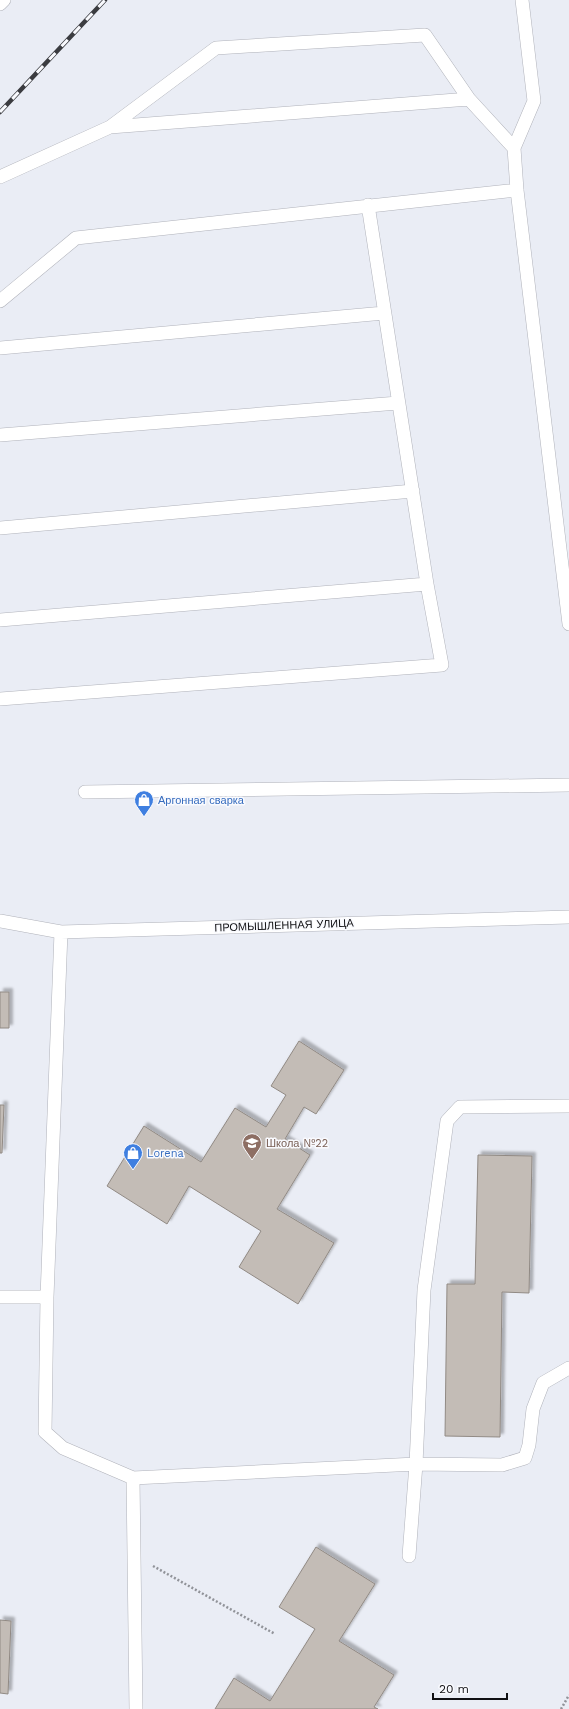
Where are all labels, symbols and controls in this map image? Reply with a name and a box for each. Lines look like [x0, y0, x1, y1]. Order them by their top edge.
shop icon: Аргонная сварка [133, 789, 155, 817]
place label: Аргонная сварка [158, 794, 245, 807]
street label: ПРОМЫШЛЕННАЯ УЛИЦА [214, 917, 354, 934]
school or university icon: Школа №22 [241, 1132, 263, 1160]
place label: Школа №22 [266, 1137, 328, 1150]
shop icon: Lorena [122, 1142, 144, 1170]
place label: Lorena [147, 1147, 184, 1160]
scale bar [433, 1675, 507, 1701]
text: 20 m [439, 1682, 469, 1696]

